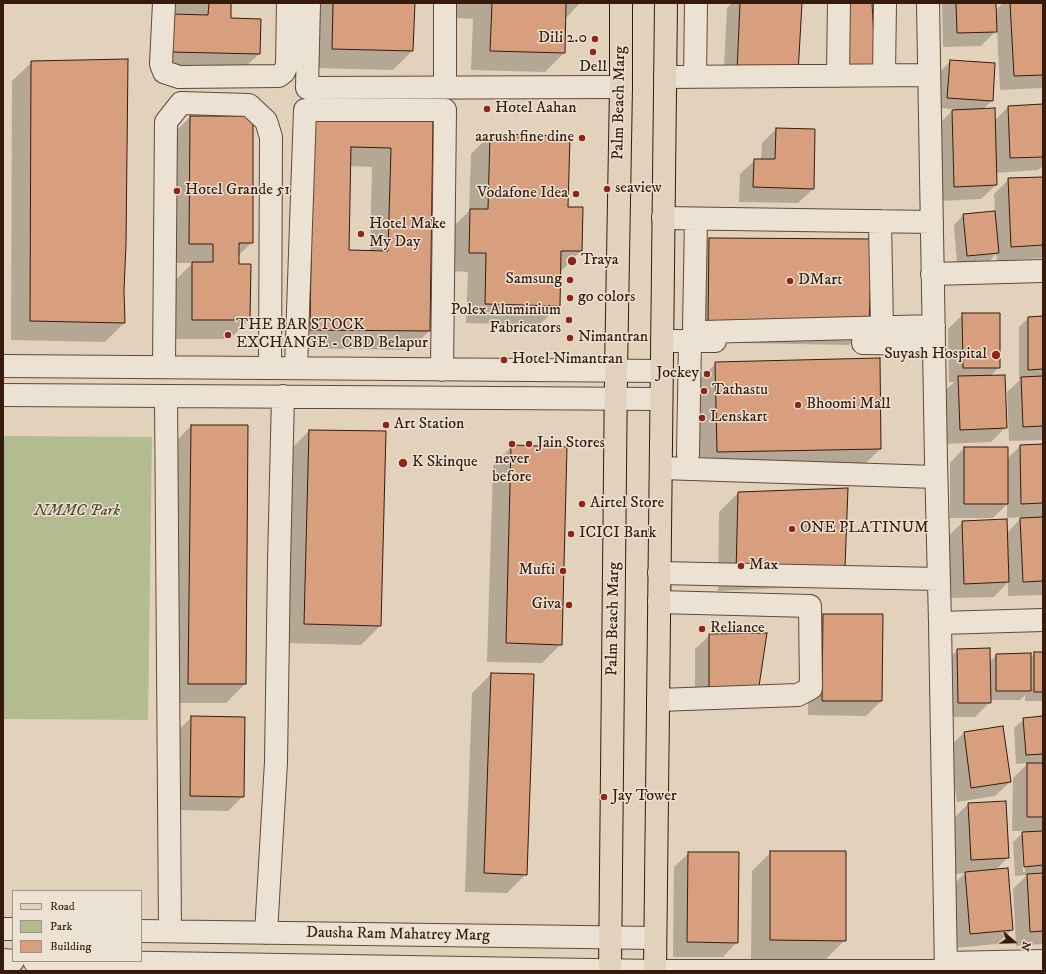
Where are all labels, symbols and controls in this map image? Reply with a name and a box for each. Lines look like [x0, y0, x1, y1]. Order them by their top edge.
place label: Dili 2.0 [538, 29, 587, 49]
marker: Dili 2.0 [590, 34, 600, 44]
street label: Palm Beach Marg [609, 46, 631, 160]
marker: Dell [588, 47, 598, 57]
place label: Dell [579, 58, 607, 78]
place label: Hotel Aahan [495, 99, 576, 119]
marker: Hotel Aahan [482, 104, 492, 114]
place label: aarush fine dine [475, 128, 574, 148]
marker: aarush fine dine [577, 133, 587, 143]
place label: seaview [615, 179, 662, 199]
place label: Hotel Grande 51 [185, 181, 290, 201]
place label: Vodafone Idea [477, 184, 568, 204]
marker: seaview [602, 184, 612, 194]
marker: Hotel Grande 51 [172, 186, 182, 196]
marker: Vodafone Idea [571, 189, 581, 199]
place label: Hotel Make My Day [369, 215, 446, 253]
marker: Hotel Make My Day [356, 229, 366, 239]
place label: Traya [581, 251, 619, 271]
marker: Traya [566, 255, 578, 267]
place label: Samsung [506, 270, 562, 290]
place label: DMart [798, 271, 842, 291]
marker: Samsung [565, 275, 575, 285]
marker: DMart [785, 276, 795, 286]
place label: go colors [578, 288, 635, 308]
marker: go colors [565, 293, 575, 303]
place label: Polex Aluminium Fabricators [451, 301, 561, 339]
marker: Polex Aluminium Fabricators [564, 315, 574, 325]
place label: THE BAR STOCK EXCHANGE - CBD Belapur [236, 316, 428, 354]
place label: Nimantran [578, 328, 648, 348]
marker: THE BAR STOCK EXCHANGE - CBD Belapur [223, 330, 233, 340]
marker: Nimantran [565, 333, 575, 343]
place label: Suyash Hospital [884, 345, 987, 365]
marker: Suyash Hospital [990, 349, 1002, 361]
place label: Hotel Nimantran [512, 350, 623, 370]
marker: Hotel Nimantran [499, 355, 509, 365]
place label: Jockey [656, 364, 699, 384]
marker: Jockey [702, 369, 712, 379]
place label: Tathastu [712, 381, 768, 401]
marker: Tathastu [699, 386, 709, 396]
place label: Bhoomi Mall [806, 395, 891, 415]
marker: Bhoomi Mall [793, 400, 803, 410]
place label: Lenskart [710, 408, 768, 428]
marker: Lenskart [697, 413, 707, 423]
place label: Art Station [394, 415, 464, 435]
marker: Art Station [381, 420, 391, 430]
place label: Jain Stores [537, 434, 605, 454]
marker: never before [507, 439, 517, 449]
marker: Jain Stores [524, 439, 534, 449]
place label: never before [492, 450, 532, 488]
place label: K Skinque [412, 453, 478, 473]
marker: K Skinque [397, 457, 409, 469]
place label: Airtel Store [590, 494, 664, 514]
marker: Airtel Store [577, 499, 587, 509]
park label: NMMC Park [34, 502, 120, 522]
place label: ONE PLATINUM [800, 519, 929, 539]
place label: ICICI Bank [579, 524, 656, 544]
marker: ONE PLATINUM [787, 524, 797, 534]
marker: ICICI Bank [566, 529, 576, 539]
place label: Max [749, 556, 778, 576]
place label: Mufti [519, 561, 555, 581]
marker: Max [736, 561, 746, 571]
street label: Palm Beach Marg [603, 562, 625, 676]
marker: Mufti [558, 566, 568, 576]
place label: Giva [532, 595, 561, 615]
marker: Giva [564, 600, 574, 610]
place label: Reliance [710, 619, 765, 639]
marker: Reliance [697, 624, 707, 634]
place label: Jay Tower [612, 787, 677, 807]
marker: Jay Tower [599, 792, 609, 802]
legend [12, 890, 142, 962]
text: Road [50, 899, 75, 914]
text: Park [50, 919, 72, 934]
north arrow [994, 922, 1034, 962]
street label: Dausha Ram Mahatrey Marg [306, 924, 490, 946]
text: Building [50, 939, 91, 954]
text: N [1017, 939, 1033, 953]

